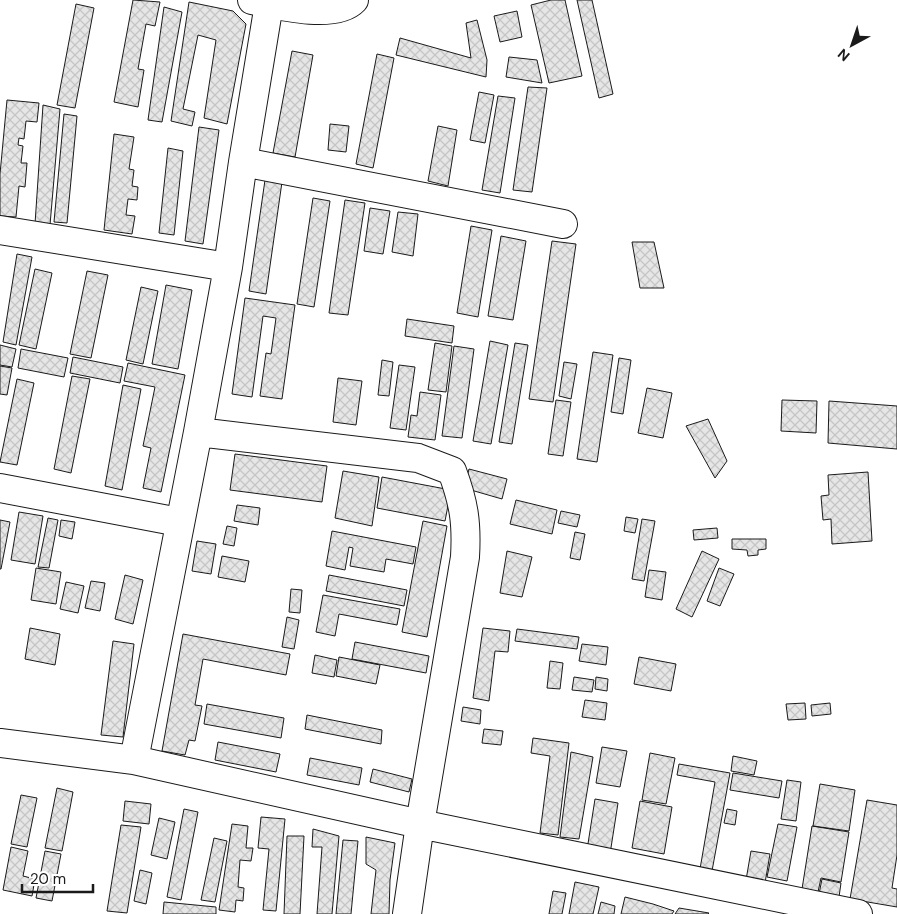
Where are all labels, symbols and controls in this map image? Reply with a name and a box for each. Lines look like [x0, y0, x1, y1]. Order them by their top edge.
north arrow [827, 20, 877, 70]
text: N [834, 45, 853, 65]
scale bar [22, 862, 94, 894]
text: 20 m [30, 869, 66, 889]

